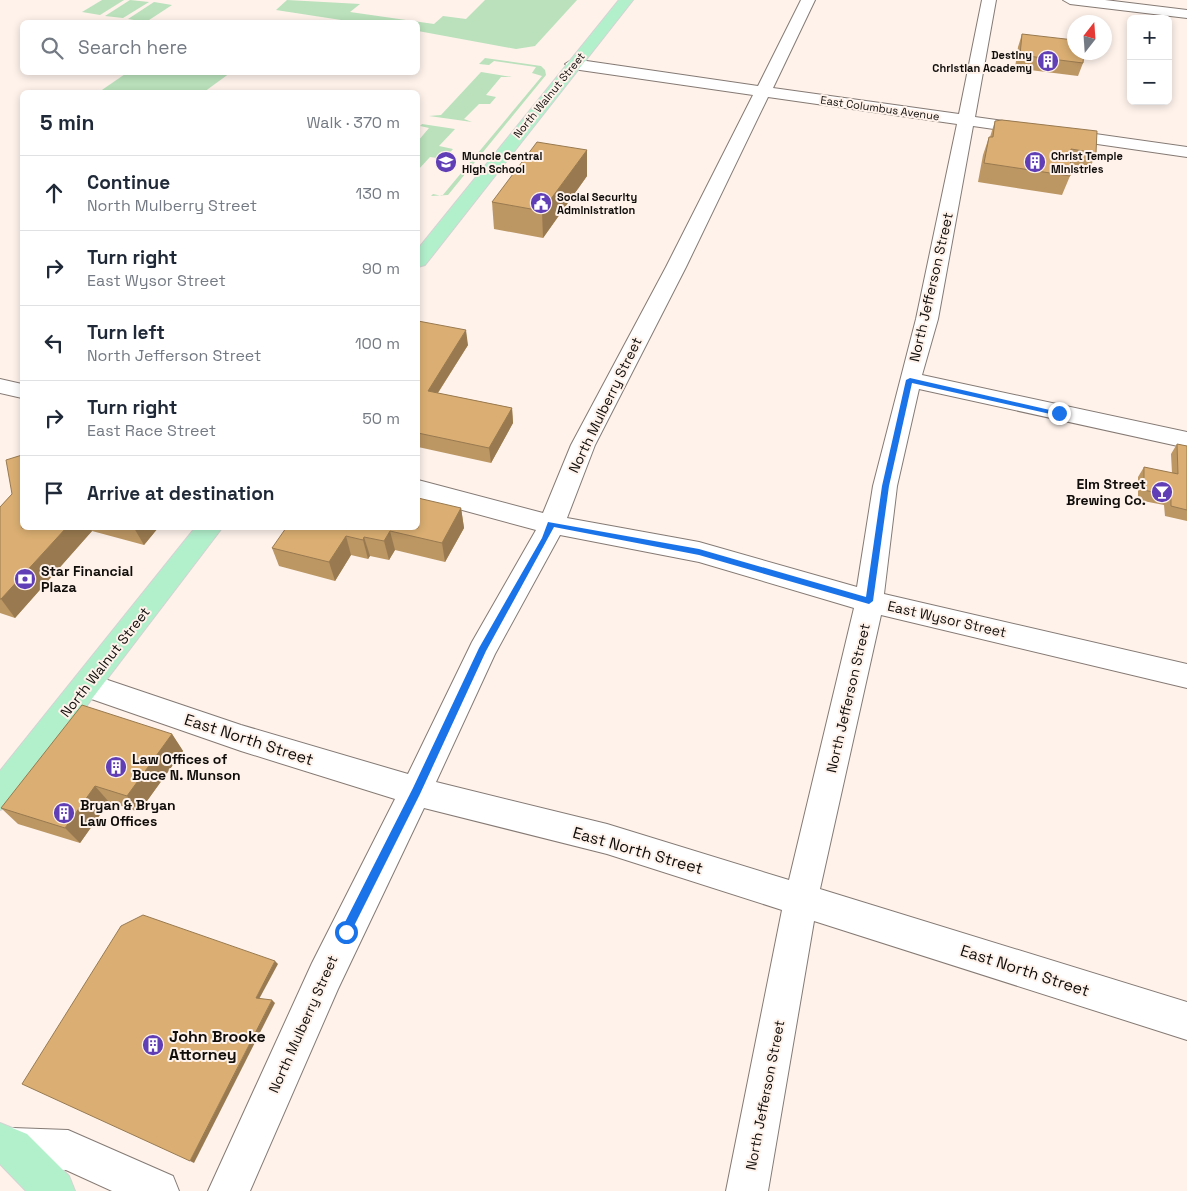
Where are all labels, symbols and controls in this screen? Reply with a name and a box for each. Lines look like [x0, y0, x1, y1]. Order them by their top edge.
north arrow [1067, 15, 1112, 60]
map controls [1127, 15, 1172, 105]
button: + [1127, 15, 1172, 60]
search box [20, 20, 420, 75]
icon: search [38, 34, 66, 62]
text: Search here [78, 35, 188, 60]
place label: Destiny Christian Academy [932, 48, 1032, 75]
street label: North Walnut Street [510, 49, 588, 141]
building icon: Destiny Christian Academy [1036, 49, 1060, 73]
button: − [1127, 60, 1172, 105]
street label: East Columbus Avenue [820, 93, 940, 123]
text: 5 min [40, 109, 94, 136]
text: Walk · 370 m [307, 112, 400, 133]
place label: Muncie Central High School [462, 149, 542, 176]
place label: Christ Temple Ministries [1051, 149, 1123, 176]
school or university icon: Muncie Central High School [434, 150, 458, 174]
building icon: Christ Temple Ministries [1023, 150, 1047, 174]
text: Continue [87, 170, 170, 195]
icon: ahead [40, 179, 68, 207]
text: 130 m [356, 183, 400, 204]
place label: Social Security Administration [557, 190, 637, 217]
public building icon: Social Security Administration [529, 191, 553, 215]
text: North Mulberry Street [87, 195, 257, 216]
street label: North Jefferson Street [905, 211, 957, 363]
text: Turn right [87, 245, 177, 270]
icon: right [40, 254, 68, 282]
text: 90 m [362, 258, 400, 279]
text: East Wysor Street [87, 270, 226, 291]
text: Turn left [87, 320, 165, 345]
icon: left [40, 329, 68, 357]
text: 100 m [355, 333, 400, 354]
street label: North Mulberry Street [564, 334, 646, 476]
text: North Jefferson Street [87, 345, 261, 366]
text: Turn right [87, 395, 177, 420]
route end [1048, 402, 1071, 425]
icon: right [40, 404, 68, 432]
text: 50 m [362, 408, 400, 429]
text: East Race Street [87, 420, 216, 441]
place label: Elm Street Brewing Co. [1066, 475, 1146, 509]
icon: arrive [40, 479, 68, 507]
bar icon: Elm Street Brewing Co. [1150, 480, 1174, 504]
text: Arrive at destination [87, 481, 275, 506]
place label: Star Financial Plaza [41, 562, 133, 596]
bank icon: Star Financial Plaza [13, 567, 37, 591]
street label: East Wysor Street [886, 597, 1008, 641]
street label: North Walnut Street [56, 603, 154, 721]
street label: North Jefferson Street [822, 622, 874, 774]
street label: East North Street [182, 709, 316, 770]
place label: Law Offices of Buce N. Munson [132, 750, 241, 784]
building icon: Law Offices of Buce N. Munson [104, 755, 128, 779]
place label: Bryan & Bryan Law Offices [80, 796, 176, 830]
building icon: Bryan & Bryan Law Offices [52, 801, 76, 825]
street label: East North Street [570, 822, 705, 879]
route start [335, 921, 358, 944]
street label: East North Street [958, 940, 1092, 1001]
street label: North Mulberry Street [265, 952, 341, 1096]
street label: North Jefferson Street [742, 1018, 788, 1172]
place label: John Brooke Attorney [169, 1026, 266, 1065]
building icon: John Brooke Attorney [141, 1033, 165, 1057]

